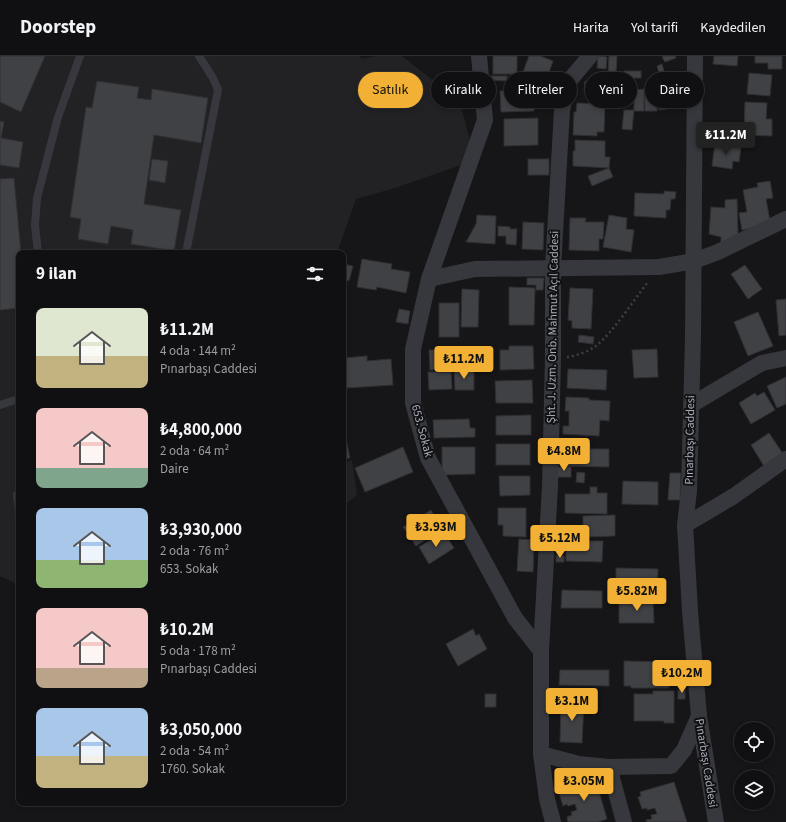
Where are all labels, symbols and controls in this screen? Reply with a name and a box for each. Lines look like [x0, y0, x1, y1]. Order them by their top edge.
text: Doorstep [20, 14, 96, 41]
text: Harita [573, 18, 609, 38]
text: Yol tarifi [631, 18, 678, 38]
text: Kaydedilen [700, 18, 766, 38]
chip: Satılık [358, 72, 423, 108]
chip: Kiralık [431, 72, 496, 108]
chip: Filtreler [504, 72, 577, 108]
chip: Yeni [585, 72, 637, 108]
chip: Daire [645, 72, 704, 108]
pin: ₺11.2M [693, 122, 759, 156]
text: ₺11.2M [705, 126, 747, 144]
street label: Şht. J. Uzm. Onb. Mahmut Açıl Caddesi [543, 230, 563, 424]
text: 9 ilan [36, 262, 77, 286]
icon: filters [304, 263, 326, 285]
text: ₺11.2M [160, 318, 214, 342]
icon: home [68, 324, 116, 372]
text: 4 oda · 144 m² [160, 342, 236, 360]
pin: ₺11.2M [431, 346, 497, 380]
text: ₺11.2M [443, 350, 485, 368]
text: Pınarbaşı Caddesi [160, 360, 257, 378]
street label: Pınarbaşı Caddesi [681, 395, 699, 485]
street label: 653. Sokak [407, 403, 437, 459]
text: ₺4,800,000 [160, 418, 242, 442]
icon: home [68, 424, 116, 472]
pin: ₺4.8M [536, 438, 592, 472]
text: 2 oda · 64 m² [160, 442, 229, 460]
text: ₺4.8M [547, 442, 581, 460]
text: Daire [160, 460, 189, 478]
pin: ₺3.93M [403, 514, 469, 548]
text: ₺3,930,000 [160, 518, 242, 542]
text: ₺3.93M [415, 518, 457, 536]
icon: home [68, 524, 116, 572]
pin: ₺5.12M [527, 525, 593, 559]
text: ₺5.12M [539, 529, 581, 547]
text: 2 oda · 76 m² [160, 542, 229, 560]
text: 653. Sokak [160, 560, 219, 578]
pin: ₺5.82M [604, 578, 670, 612]
text: ₺5.82M [616, 582, 658, 600]
text: ₺10.2M [160, 618, 214, 642]
icon: home [68, 624, 116, 672]
text: 5 oda · 178 m² [160, 642, 236, 660]
text: Pınarbaşı Caddesi [160, 660, 257, 678]
pin: ₺10.2M [649, 660, 715, 694]
text: ₺10.2M [661, 664, 703, 682]
pin: ₺3.1M [544, 688, 600, 722]
text: ₺3.1M [555, 692, 589, 710]
street label: Pınarbaşı Caddesi [691, 717, 721, 809]
text: ₺3,050,000 [160, 718, 242, 742]
map controls [734, 722, 774, 810]
button: locate [734, 722, 774, 762]
icon: home [68, 724, 116, 772]
text: 2 oda · 54 m² [160, 742, 229, 760]
text: 1760. Sokak [160, 760, 225, 778]
pin: ₺3.05M [551, 768, 617, 802]
button: layers [734, 770, 774, 810]
text: ₺3.05M [563, 772, 605, 790]

